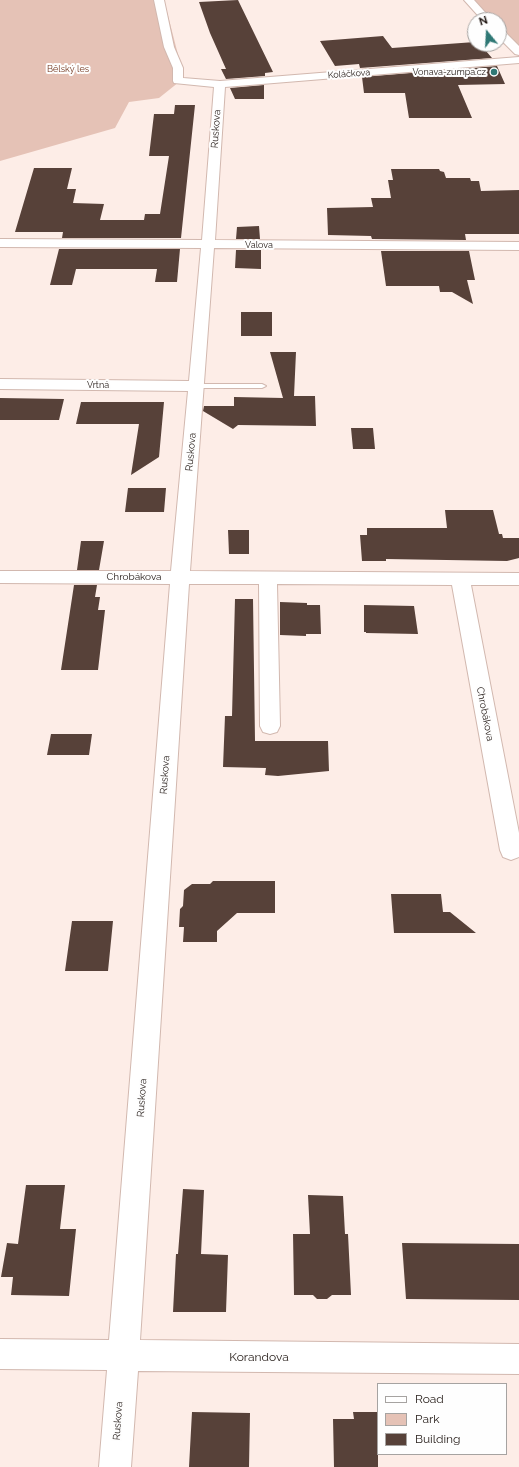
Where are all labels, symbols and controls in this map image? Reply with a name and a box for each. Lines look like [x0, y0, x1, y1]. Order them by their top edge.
north arrow [467, 12, 507, 52]
text: N [477, 14, 489, 29]
park label: Bělský les [47, 64, 89, 74]
street label: Koláčkova [327, 67, 371, 81]
place label: Vonava-zumpa.cz [413, 67, 486, 77]
marker: Vonava-zumpa.cz [489, 67, 499, 77]
street label: Ruskova [209, 109, 223, 149]
street label: Valova [245, 240, 273, 250]
street label: Vrtná [87, 380, 109, 390]
street label: Ruskova [183, 432, 199, 472]
street label: Chrobákova [106, 571, 162, 583]
street label: Chrobákova [474, 686, 496, 742]
street label: Ruskova [158, 755, 172, 795]
street label: Ruskova [135, 1078, 149, 1118]
street label: Korandova [229, 1350, 289, 1364]
legend [377, 1383, 507, 1455]
text: Road [415, 1392, 444, 1406]
street label: Ruskova [111, 1401, 125, 1441]
text: Park [415, 1412, 440, 1426]
text: Building [415, 1432, 461, 1446]

